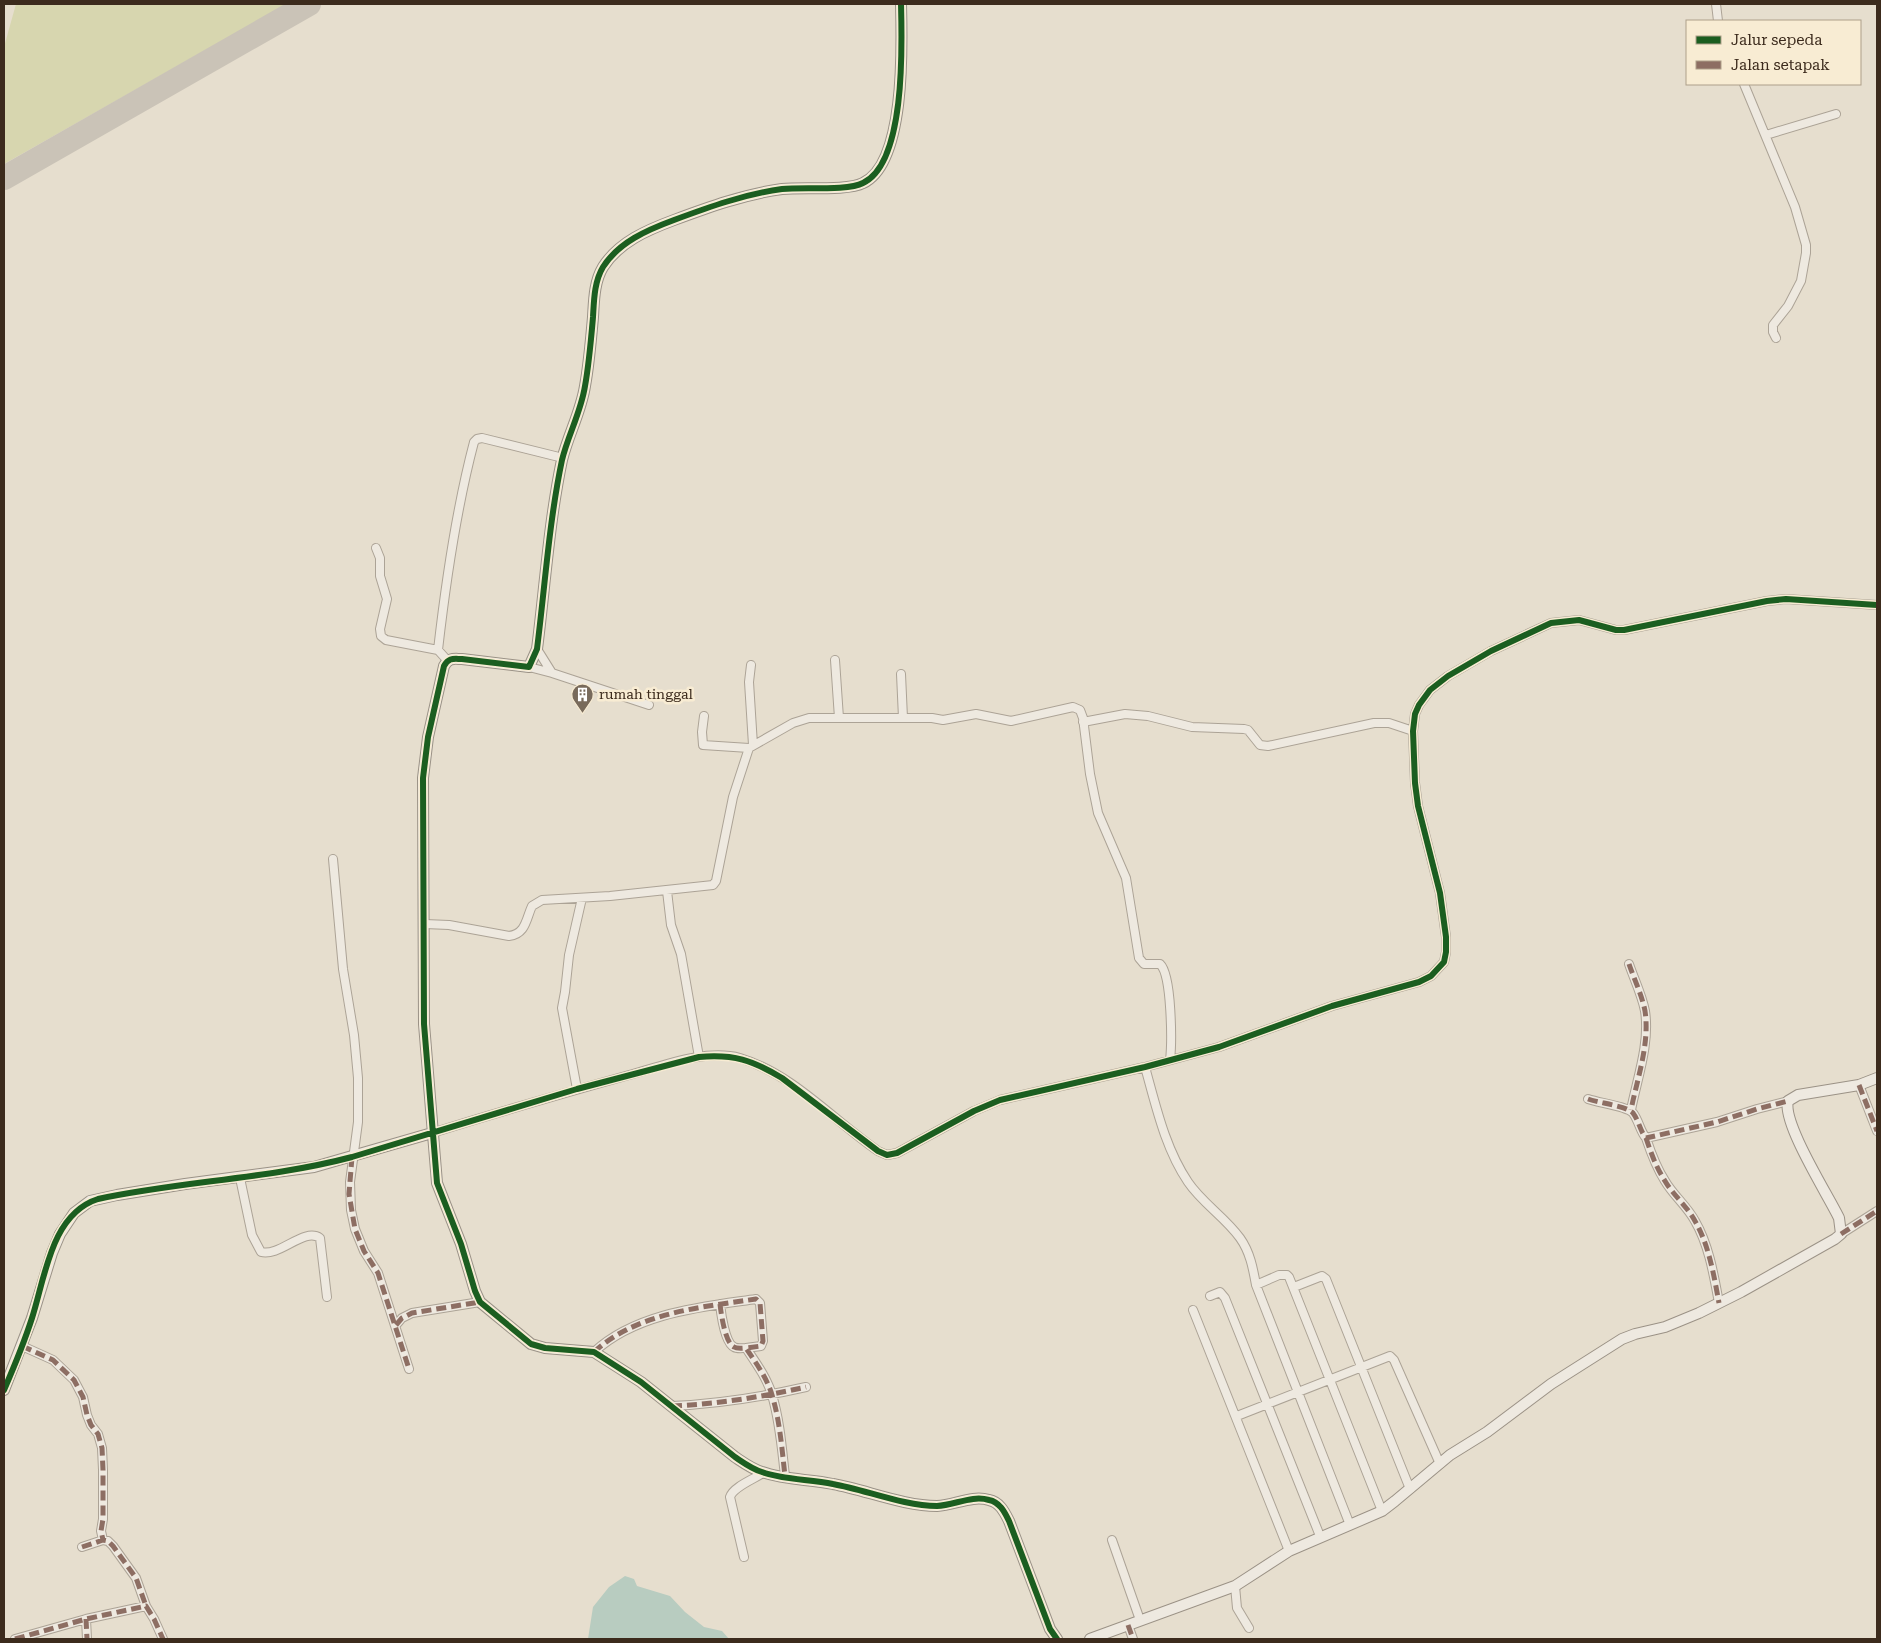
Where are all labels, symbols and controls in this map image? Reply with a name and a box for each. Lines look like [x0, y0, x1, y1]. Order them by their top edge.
legend [1686, 20, 1861, 85]
text: Jalur sepeda [1731, 31, 1822, 49]
text: Jalan setapak [1731, 56, 1830, 74]
building icon: rumah tinggal [571, 682, 595, 713]
place label: rumah tinggal [599, 686, 694, 702]

